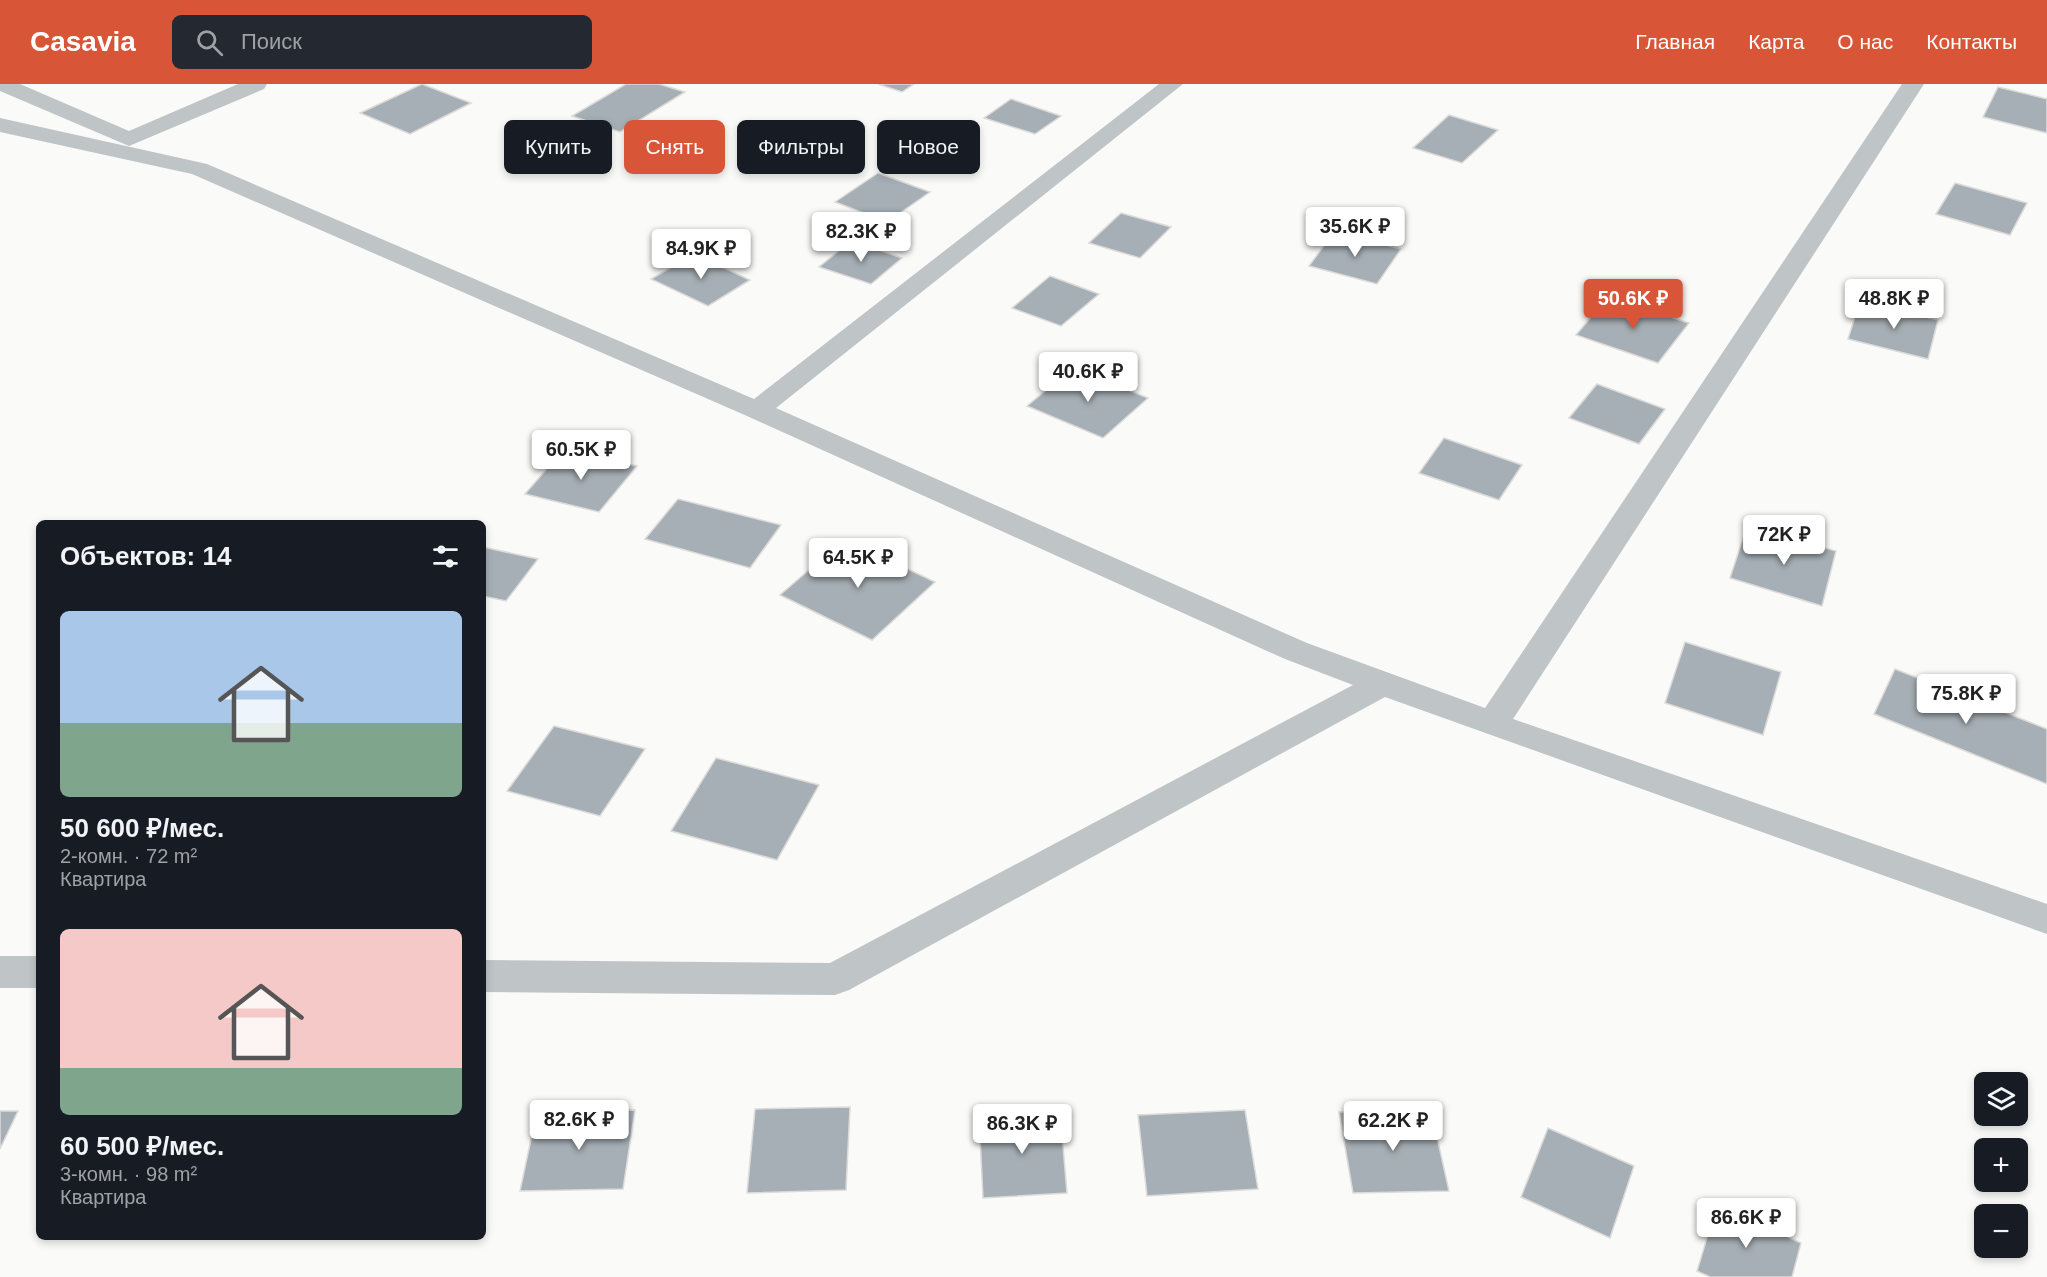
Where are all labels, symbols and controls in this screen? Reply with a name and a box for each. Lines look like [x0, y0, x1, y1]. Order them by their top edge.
search box [172, 15, 592, 69]
text: Casavia [30, 26, 136, 57]
icon: search [193, 26, 226, 59]
text: Поиск [241, 29, 302, 54]
text: Главная [1635, 30, 1715, 53]
text: Карта [1748, 30, 1804, 53]
text: О нас [1837, 30, 1893, 53]
text: Контакты [1926, 30, 2017, 53]
chip: Купить [504, 120, 612, 174]
chip: Снять [624, 120, 725, 174]
chip: Фильтры [737, 120, 865, 174]
chip: Новое [877, 120, 980, 174]
pin: 35.6K ₽ [1300, 207, 1410, 258]
pin: 82.3K ₽ [806, 212, 916, 263]
text: 35.6K ₽ [1320, 215, 1390, 237]
text: 82.3K ₽ [826, 220, 896, 242]
pin: 84.9K ₽ [646, 229, 756, 280]
text: 84.9K ₽ [666, 237, 736, 259]
pin: 50.6K ₽ [1578, 279, 1688, 330]
pin: 48.8K ₽ [1839, 279, 1949, 330]
text: 50.6K ₽ [1598, 287, 1668, 309]
text: 48.8K ₽ [1859, 287, 1929, 309]
pin: 40.6K ₽ [1033, 352, 1143, 403]
text: 40.6K ₽ [1053, 360, 1123, 382]
pin: 60.5K ₽ [526, 430, 636, 481]
text: 60.5K ₽ [546, 438, 616, 460]
pin: 72K ₽ [1742, 515, 1826, 566]
text: 72K ₽ [1757, 523, 1811, 545]
pin: 64.5K ₽ [803, 538, 913, 589]
icon: filters [429, 540, 462, 573]
text: Объектов: 14 [60, 541, 231, 571]
text: 64.5K ₽ [823, 546, 893, 568]
icon: home [207, 650, 315, 758]
pin: 75.8K ₽ [1911, 674, 2021, 725]
text: 75.8K ₽ [1931, 682, 2001, 704]
text: 50 600 ₽/мес. [60, 813, 224, 843]
text: 2-комн. · 72 m² [60, 845, 197, 867]
text: Квартира [60, 868, 146, 890]
icon: home [207, 968, 315, 1076]
map controls [1974, 1072, 2028, 1258]
button: layers [1974, 1072, 2028, 1126]
pin: 82.6K ₽ [524, 1100, 634, 1151]
pin: 62.2K ₽ [1338, 1101, 1448, 1152]
pin: 86.3K ₽ [967, 1104, 1077, 1155]
text: 82.6K ₽ [544, 1108, 614, 1130]
text: 62.2K ₽ [1358, 1109, 1428, 1131]
text: 86.3K ₽ [987, 1112, 1057, 1134]
text: 60 500 ₽/мес. [60, 1131, 224, 1161]
button: + [1974, 1138, 2028, 1192]
text: 3-комн. · 98 m² [60, 1163, 197, 1185]
text: Квартира [60, 1186, 146, 1208]
pin: 86.6K ₽ [1691, 1198, 1801, 1249]
button: − [1974, 1204, 2028, 1258]
text: 86.6K ₽ [1711, 1206, 1781, 1228]

